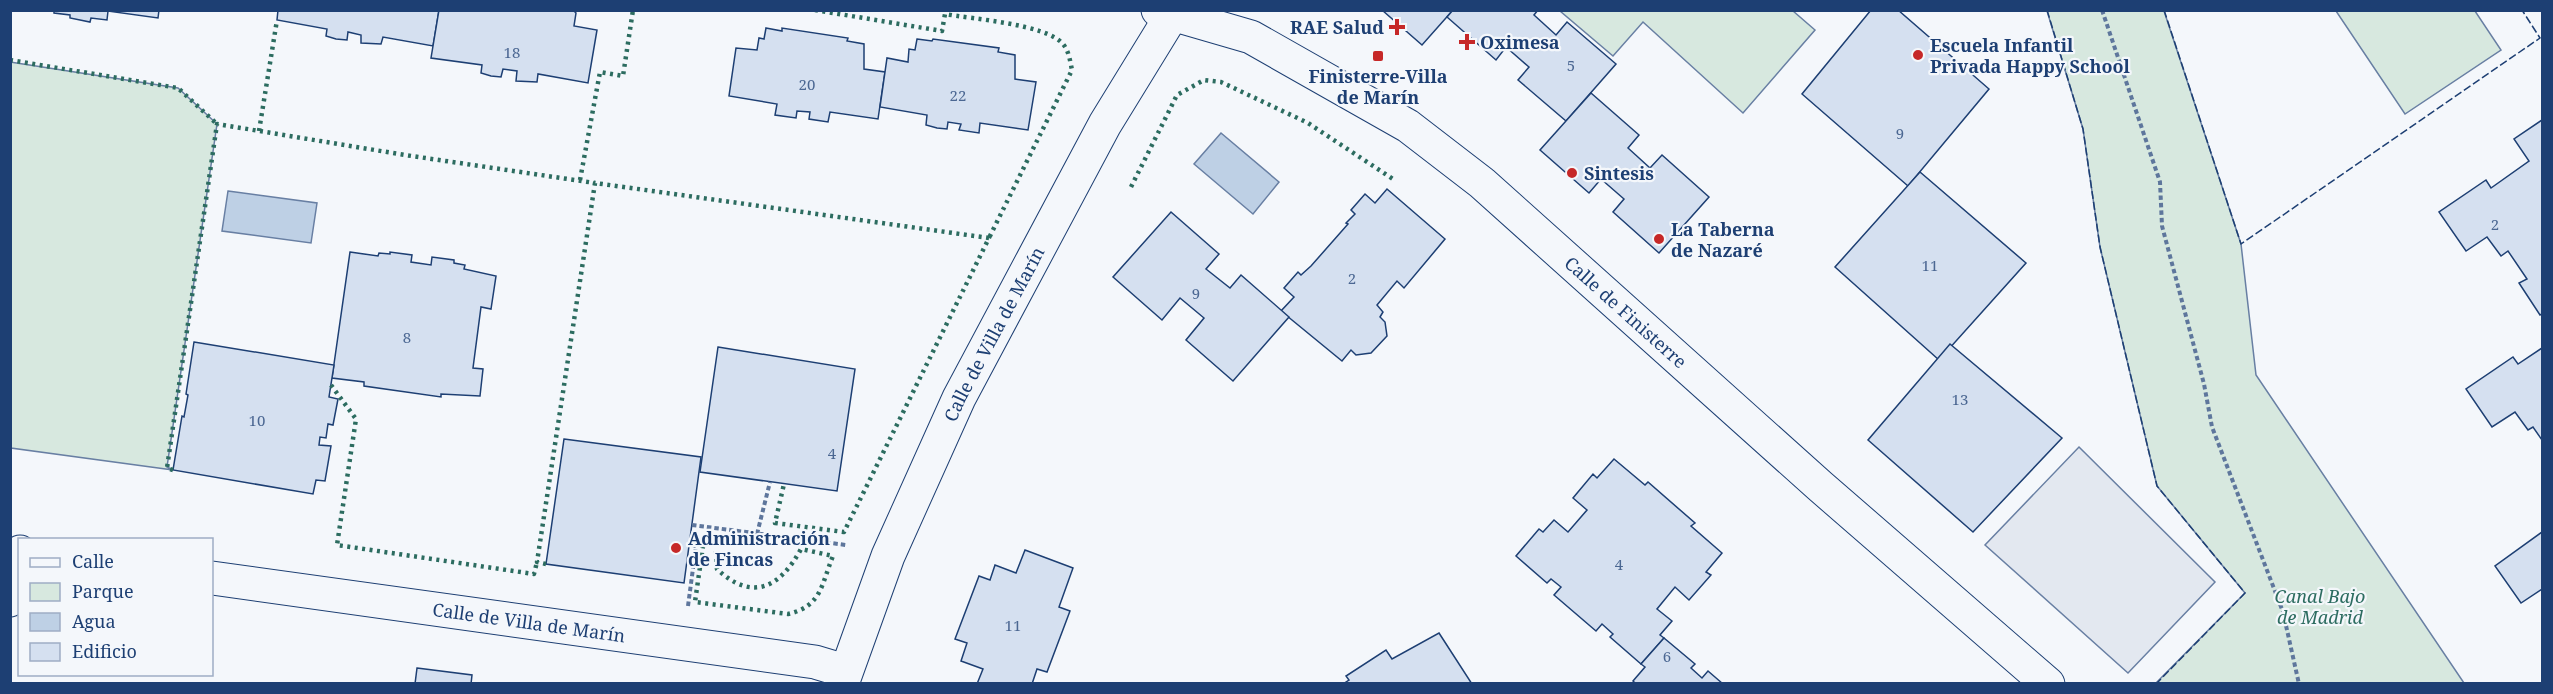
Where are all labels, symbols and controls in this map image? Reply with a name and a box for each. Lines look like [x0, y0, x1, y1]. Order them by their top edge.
place label: RAE Salud [1290, 15, 1384, 39]
marker: RAE Salud [1388, 18, 1406, 36]
place label: Oximesa [1480, 30, 1560, 54]
marker: Oximesa [1458, 33, 1476, 51]
place label: Escuela Infantil Privada Happy School [1930, 33, 2131, 78]
house number: 18 [504, 42, 520, 62]
marker: Escuela Infantil Privada Happy School [1911, 48, 1925, 62]
marker: Finisterre-Villa de Marín [1371, 49, 1385, 63]
house number: 5 [1567, 55, 1575, 75]
place label: Finisterre-Villa de Marín [1308, 64, 1448, 109]
house number: 20 [799, 74, 815, 94]
house number: 22 [950, 85, 966, 105]
house number: 9 [1896, 123, 1904, 143]
place label: Sintesis [1584, 161, 1654, 185]
marker: Sintesis [1565, 166, 1579, 180]
house number: 2 [2491, 214, 2499, 234]
place label: La Taberna de Nazaré [1671, 217, 1775, 262]
marker: La Taberna de Nazaré [1652, 232, 1666, 246]
street label: Calle de Villa de Marín [938, 242, 1050, 425]
street label: Calle de Finisterre [1560, 251, 1692, 373]
house number: 11 [1922, 255, 1938, 275]
house number: 2 [1348, 268, 1356, 288]
house number: 9 [1192, 283, 1200, 303]
house number: 8 [403, 327, 411, 347]
house number: 13 [1952, 389, 1968, 409]
house number: 10 [249, 410, 265, 430]
house number: 4 [828, 443, 837, 463]
place label: Administración de Fincas [688, 526, 830, 571]
legend [18, 538, 213, 676]
marker: Administración de Fincas [669, 541, 683, 555]
text: Calle [72, 549, 114, 573]
house number: 4 [1615, 554, 1624, 574]
text: Parque [72, 579, 134, 603]
park label: Canal Bajo de Madrid [2275, 584, 2365, 629]
street label: Calle de Villa de Marín [431, 597, 627, 647]
text: Agua [72, 609, 116, 633]
house number: 11 [1005, 615, 1021, 635]
text: Edificio [72, 639, 137, 663]
house number: 6 [1663, 646, 1671, 666]

